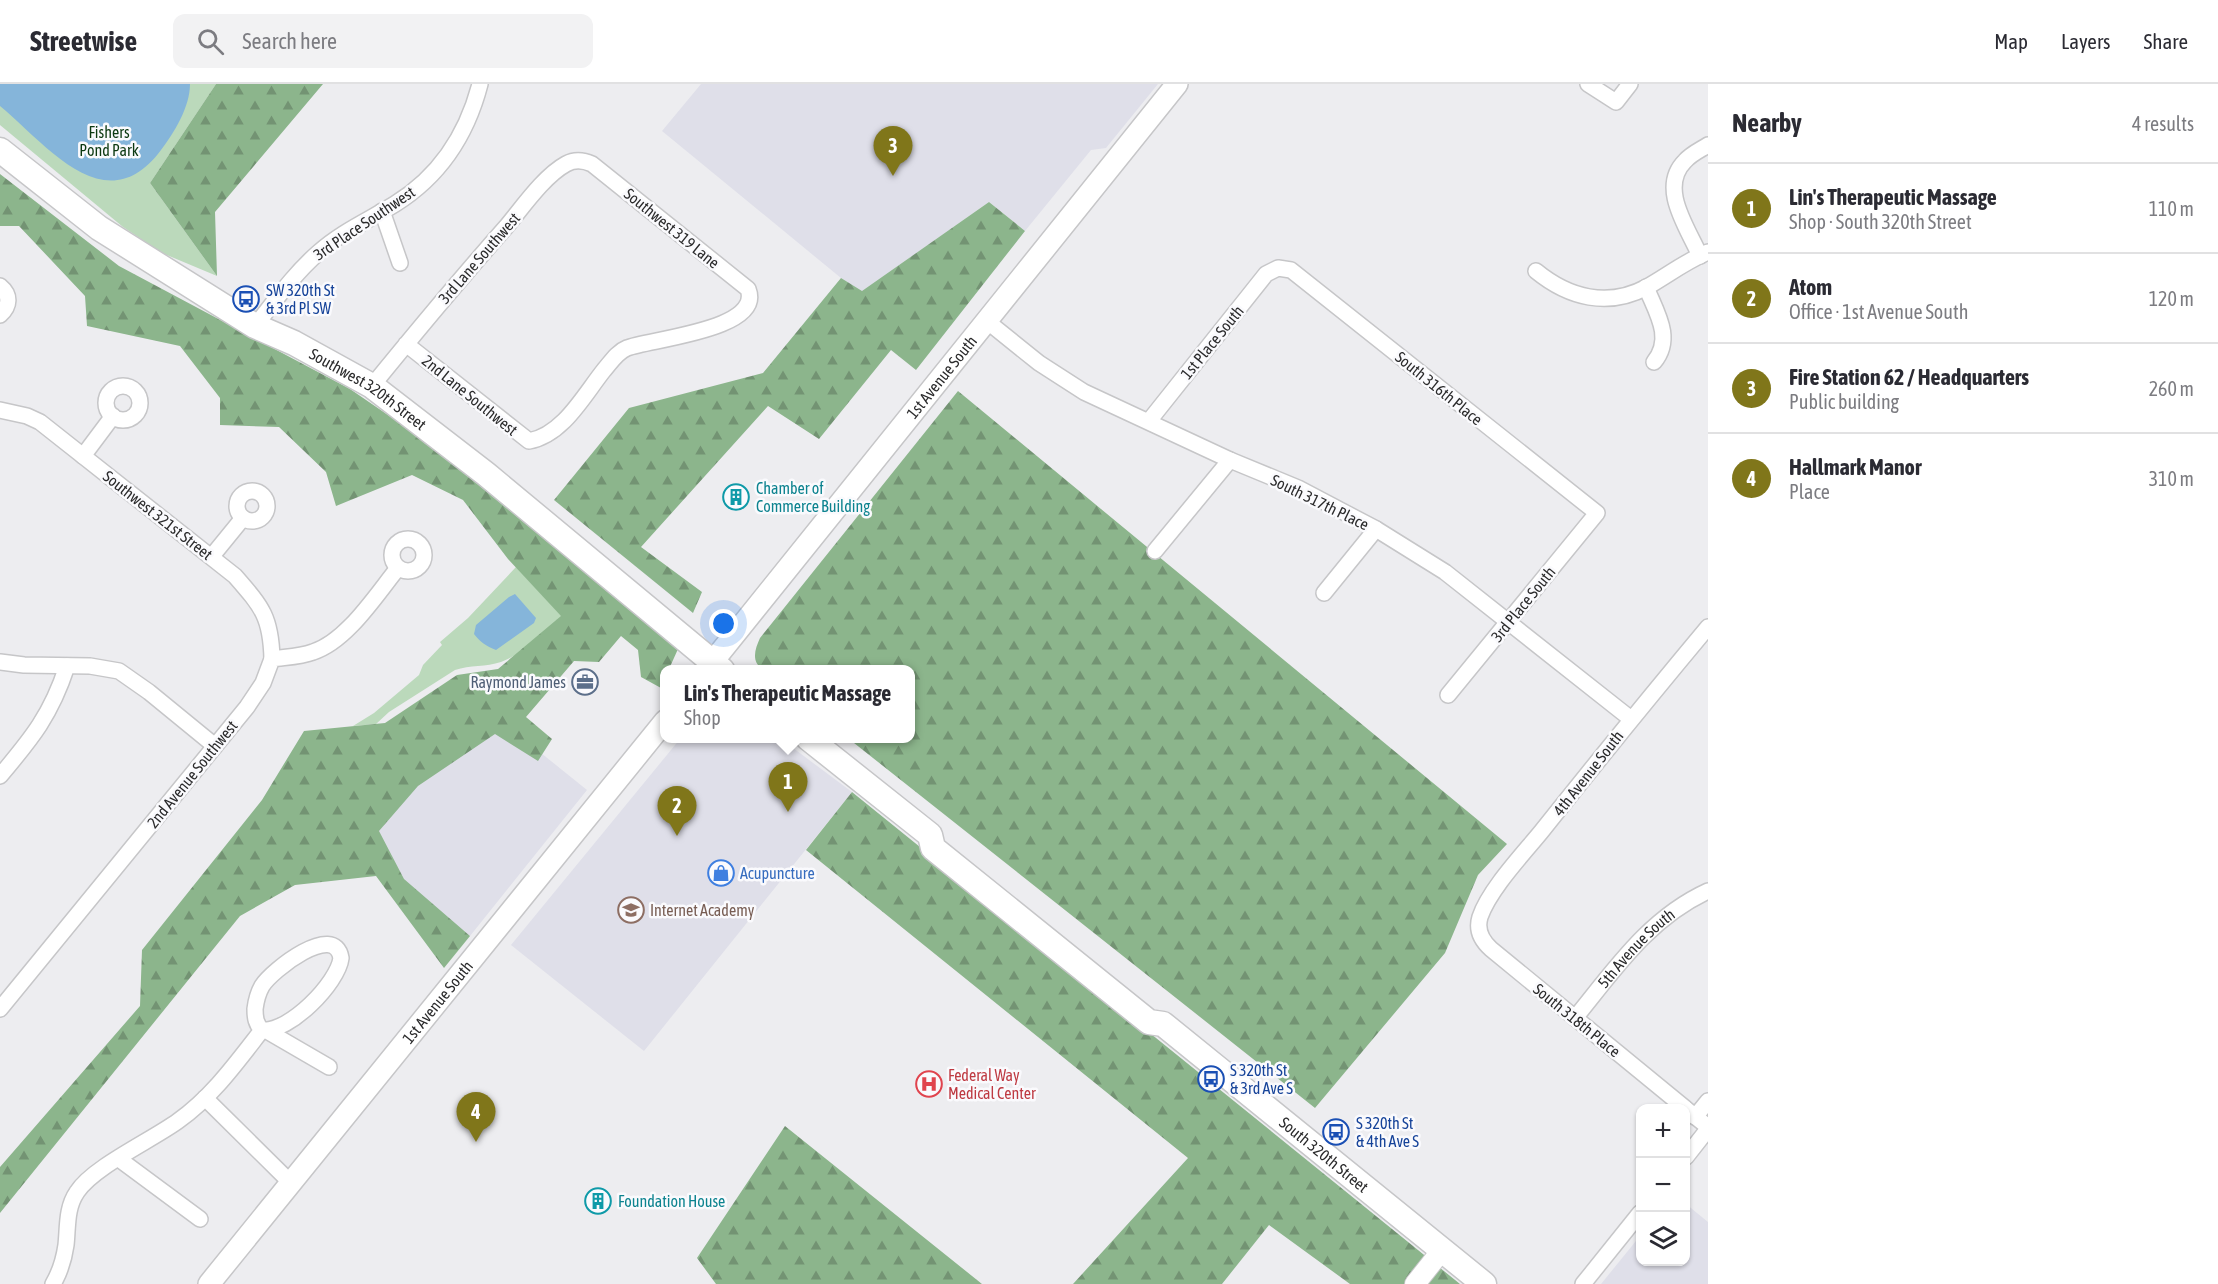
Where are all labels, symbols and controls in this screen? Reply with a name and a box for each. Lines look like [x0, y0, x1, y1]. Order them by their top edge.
search box [173, 14, 593, 68]
text: Streetwise [30, 25, 137, 57]
icon: search [194, 25, 227, 58]
text: Search here [242, 28, 337, 54]
text: Map [1994, 29, 2028, 53]
text: Layers [2061, 29, 2111, 53]
text: Share [2144, 29, 2188, 53]
text: Nearby [1732, 108, 1802, 138]
text: 4 results [2132, 112, 2194, 135]
park label: Fishers Pond Park [79, 123, 139, 159]
pin: 3 [874, 126, 912, 176]
street label: 3rd Place Southwest [310, 182, 418, 264]
street label: Southwest 319 Lane [621, 184, 723, 272]
text: Lin's Therapeutic Massage [1789, 184, 1997, 210]
text: 1 [1747, 197, 1756, 220]
text: 110 m [2149, 197, 2194, 220]
street label: 3rd Lane Southwest [435, 209, 523, 307]
text: Shop · South 320th Street [1789, 210, 1972, 233]
text: Atom [1789, 274, 1832, 300]
place label: SW 320th St & 3rd Pl SW [266, 281, 335, 317]
bus stop icon: SW 320th St & 3rd Pl SW [231, 284, 261, 314]
text: 2 [1747, 287, 1756, 310]
text: 120 m [2149, 287, 2194, 310]
text: Office · 1st Avenue South [1789, 300, 1968, 323]
street label: 1st Place South [1177, 302, 1247, 382]
street label: 1st Avenue South [903, 332, 980, 422]
street label: Southwest 320th Street [307, 344, 430, 434]
street label: South 316th Place [1392, 348, 1486, 428]
street label: 2nd Lane Southwest [419, 351, 521, 439]
text: Fire Station 62 / Headquarters [1789, 364, 2029, 390]
text: 3 [1747, 377, 1756, 400]
text: 260 m [2149, 377, 2194, 400]
text: Public building [1789, 390, 1899, 413]
text: Hallmark Manor [1789, 454, 1921, 480]
street label: Southwest 321st Street [100, 467, 216, 563]
text: 4 [1747, 467, 1756, 490]
text: 310 m [2149, 467, 2194, 490]
street label: South 317th Place [1268, 471, 1372, 533]
place label: Chamber of Commerce Building [756, 479, 870, 516]
text: Place [1789, 480, 1830, 503]
building icon: Chamber of Commerce Building [721, 482, 751, 512]
street label: 3rd Place South [1487, 563, 1559, 645]
your location [709, 609, 738, 638]
popup [660, 665, 915, 743]
office icon: Raymond James [570, 667, 600, 697]
place label: Raymond James [470, 673, 566, 692]
text: Lin's Therapeutic Massage [684, 680, 891, 706]
text: Shop [684, 706, 721, 729]
street label: 2nd Avenue Southwest [143, 716, 241, 831]
street label: 4th Avenue South [1549, 727, 1627, 819]
pin: 1 [768, 762, 808, 812]
pin: 2 [658, 786, 696, 836]
shop icon: Acupuncture [706, 858, 736, 888]
place label: Acupuncture [740, 864, 815, 883]
school or university icon: Internet Academy [616, 895, 646, 925]
place label: Internet Academy [650, 901, 755, 920]
street label: 5th Avenue South [1594, 905, 1678, 991]
street label: 1st Avenue South [399, 957, 476, 1047]
street label: South 318th Place [1530, 980, 1624, 1060]
place label: S 320th St & 3rd Ave S [1230, 1061, 1293, 1097]
bus stop icon: S 320th St & 3rd Ave S [1196, 1064, 1226, 1094]
place label: Federal Way Medical Center [948, 1066, 1036, 1102]
hospital icon: Federal Way Medical Center [914, 1069, 944, 1099]
pin: 4 [456, 1092, 496, 1142]
map controls [1636, 1104, 1690, 1266]
button: + [1636, 1104, 1690, 1158]
street label: South 320th Street [1276, 1113, 1372, 1196]
place label: S 320th St & 4th Ave S [1356, 1114, 1419, 1150]
bus stop icon: S 320th St & 4th Ave S [1321, 1117, 1351, 1147]
button: − [1636, 1158, 1690, 1212]
building icon: Foundation House [583, 1186, 613, 1216]
place label: Foundation House [618, 1192, 725, 1210]
button: layers [1636, 1212, 1690, 1266]

